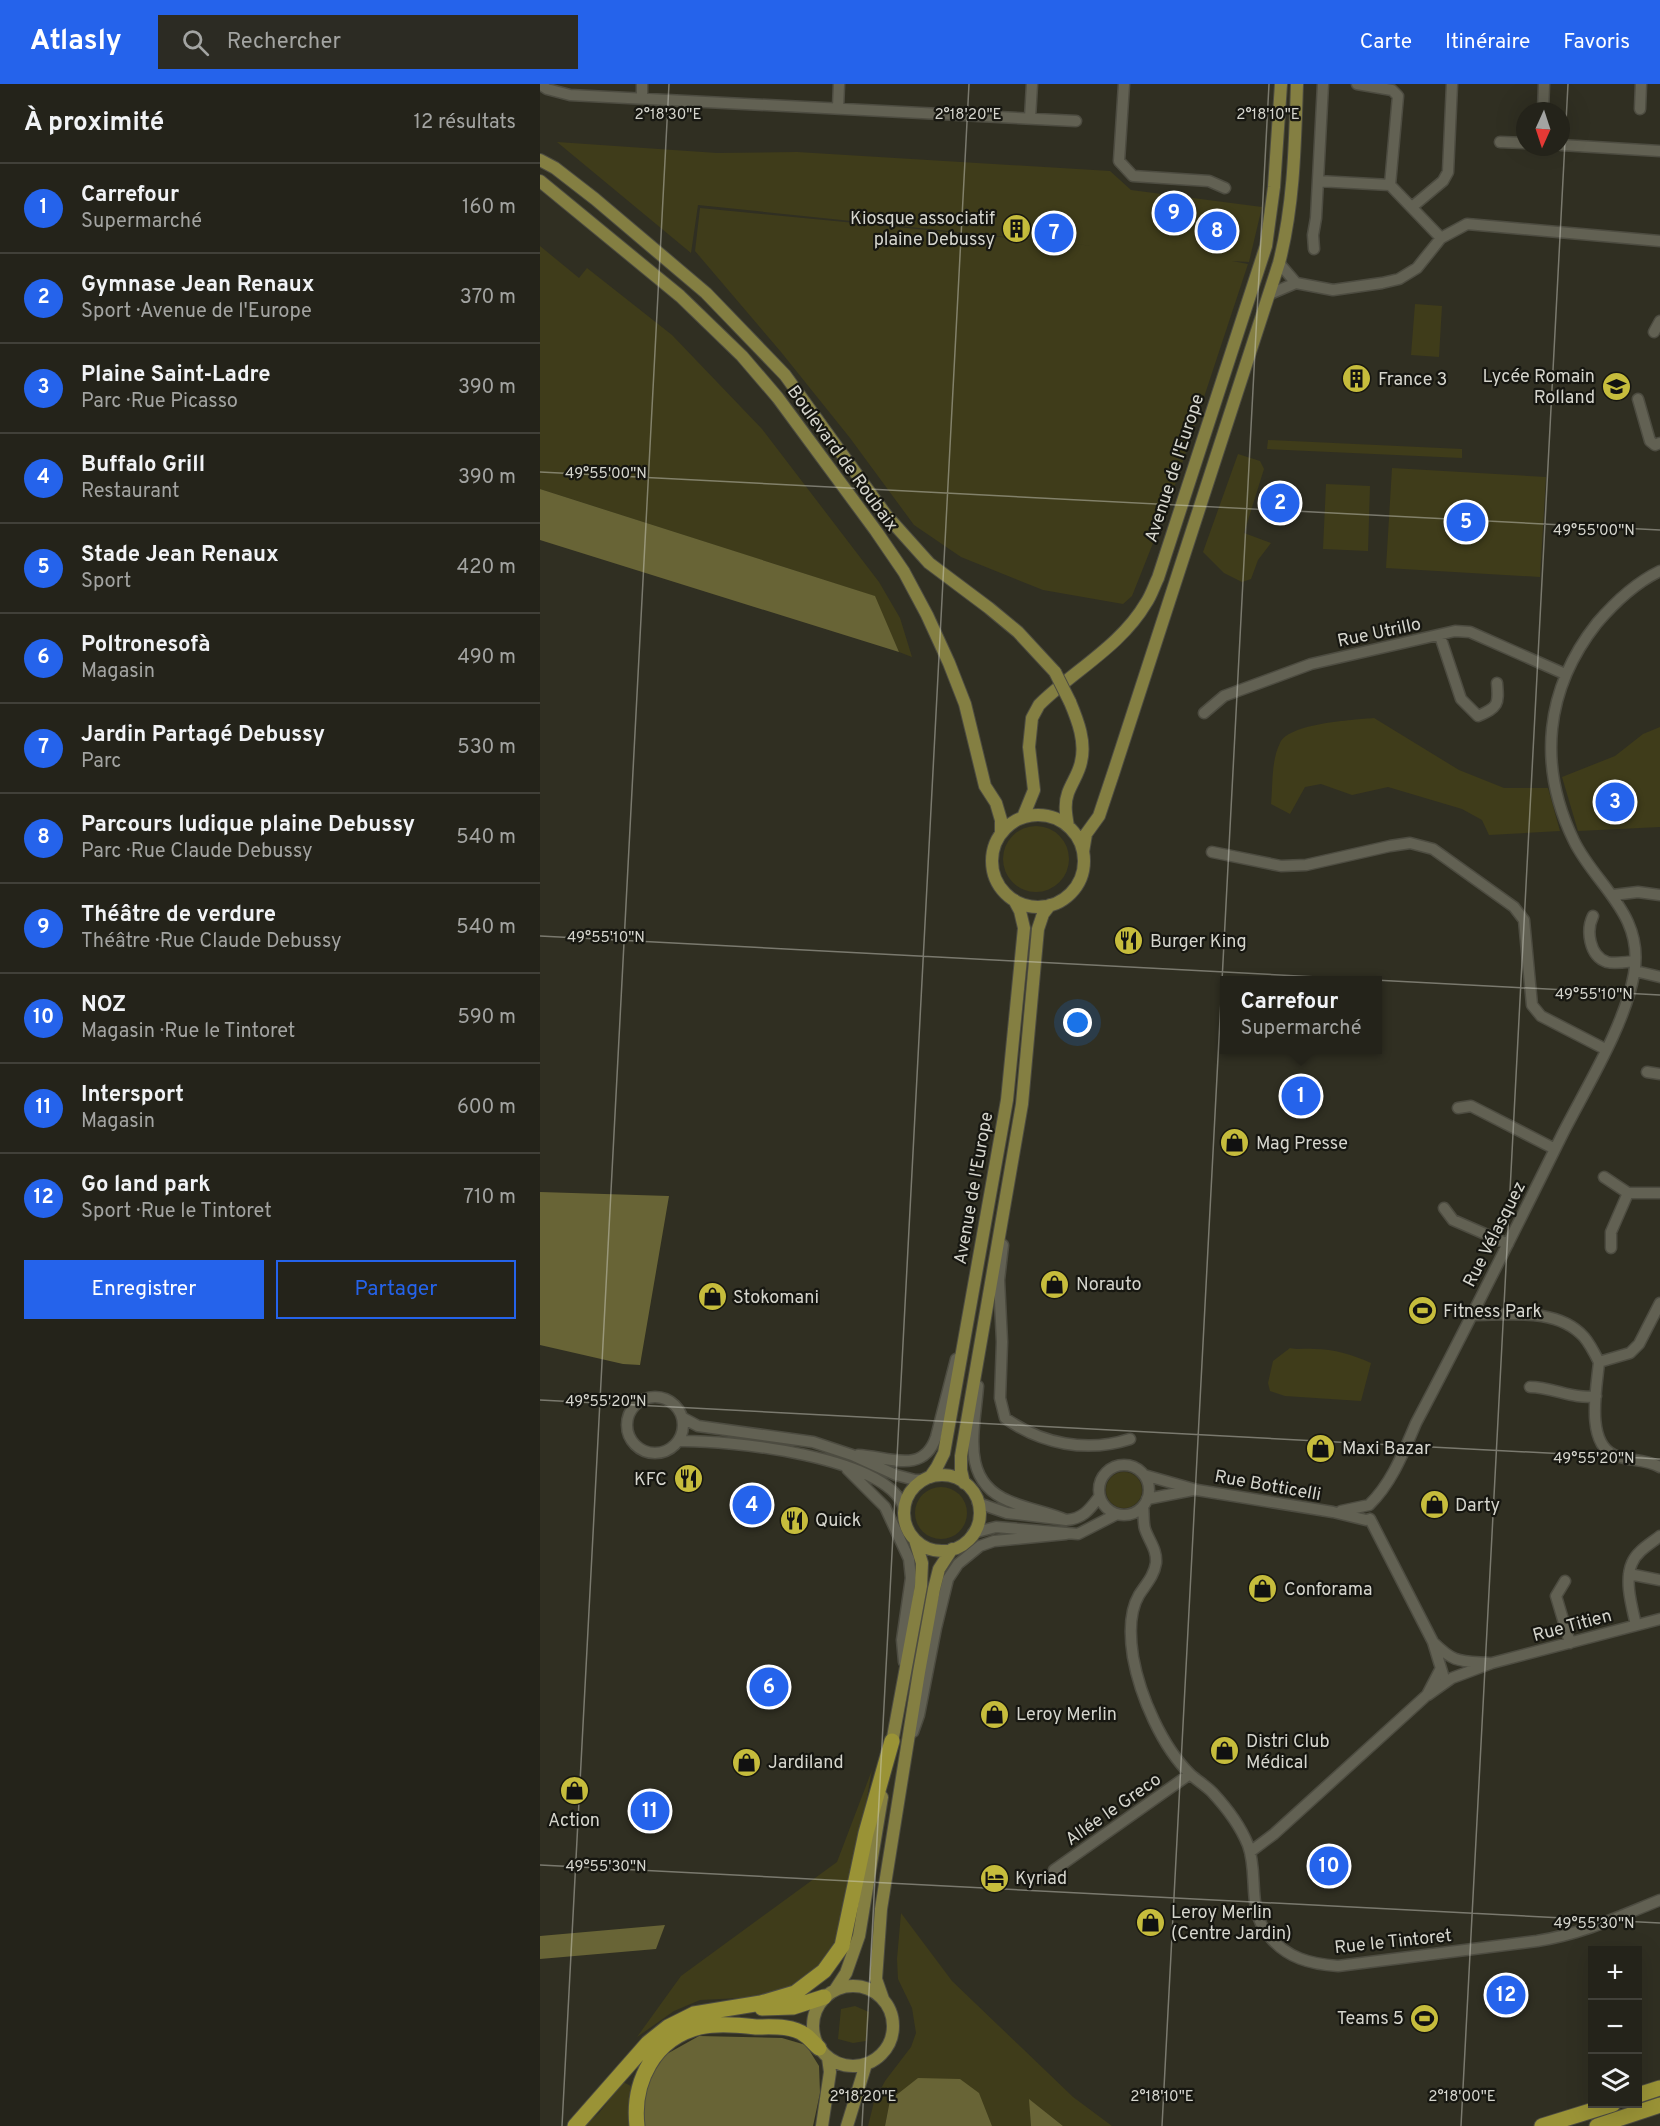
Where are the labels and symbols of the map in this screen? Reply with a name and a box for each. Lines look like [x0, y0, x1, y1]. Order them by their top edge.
north arrow [1516, 102, 1570, 156]
text: 2°18'30"E [635, 106, 701, 125]
text: 2°18'20"E [934, 106, 1002, 125]
text: 2°18'10"E [1236, 106, 1300, 125]
pin: 9 [1154, 190, 1194, 236]
place label: Kiosque associatif plaine Debussy [850, 208, 995, 252]
pin: 8 [1198, 208, 1236, 254]
pin: 7 [1034, 210, 1074, 256]
building icon: Kiosque associatif plaine Debussy [1000, 212, 1032, 244]
building icon: France 3 [1341, 363, 1373, 395]
place label: Lycée Romain Rolland [1482, 366, 1595, 410]
place label: France 3 [1378, 369, 1447, 392]
school or university icon: Lycée Romain Rolland [1600, 370, 1632, 402]
street label: Boulevard de Roubaix [781, 381, 903, 536]
street label: Avenue de l'Europe [1141, 391, 1210, 546]
text: 49°55'00"N [565, 465, 647, 484]
pin: 2 [1260, 480, 1300, 526]
pin: 5 [1446, 500, 1486, 544]
text: 49°55'00"N [1553, 522, 1635, 541]
street label: Rue Utrillo [1335, 613, 1423, 654]
pin: 3 [1596, 780, 1634, 824]
restaurant icon: Burger King [1113, 925, 1145, 957]
text: 49°55'10"N [567, 929, 645, 948]
place label: Burger King [1150, 931, 1247, 954]
text: 49°55'10"N [1555, 986, 1633, 1005]
your location [1063, 1008, 1092, 1037]
pin: 1 [1282, 1074, 1320, 1118]
street label: Avenue de l'Europe [950, 1110, 999, 1266]
shop icon: Mag Presse [1219, 1127, 1251, 1159]
place label: Mag Presse [1256, 1133, 1348, 1156]
street label: Rue Vélasquez [1459, 1178, 1532, 1292]
shop icon: Norauto [1039, 1268, 1071, 1300]
place label: Norauto [1076, 1274, 1142, 1297]
shop icon: Stokomani [696, 1281, 728, 1313]
place label: Stokomani [733, 1287, 819, 1310]
sports icon: Fitness Park [1406, 1295, 1438, 1327]
place label: Fitness Park [1443, 1301, 1542, 1324]
text: 49°55'20"N [565, 1393, 647, 1412]
shop icon: Maxi Bazar [1305, 1432, 1337, 1464]
place label: Maxi Bazar [1342, 1438, 1431, 1461]
text: 49°55'20"N [1553, 1450, 1635, 1469]
restaurant icon: KFC [672, 1463, 704, 1495]
street label: Rue Botticelli [1213, 1466, 1323, 1507]
place label: KFC [634, 1469, 667, 1492]
pin: 4 [732, 1482, 772, 1528]
shop icon: Darty [1418, 1489, 1450, 1521]
place label: Darty [1455, 1495, 1500, 1518]
restaurant icon: Quick [778, 1504, 810, 1536]
place label: Quick [815, 1510, 861, 1533]
shop icon: Conforama [1247, 1573, 1279, 1605]
place label: Conforama [1284, 1579, 1372, 1602]
street label: Rue Titien [1530, 1605, 1614, 1648]
pin: 6 [750, 1664, 788, 1710]
shop icon: Leroy Merlin [979, 1698, 1011, 1730]
place label: Leroy Merlin [1016, 1704, 1117, 1727]
place label: Distri Club Médical [1246, 1731, 1330, 1775]
shop icon: Distri Club Médical [1209, 1735, 1241, 1767]
shop icon: Jardiland [731, 1746, 763, 1778]
place label: Jardiland [768, 1752, 844, 1775]
street label: Allée le Greco [1061, 1769, 1166, 1852]
shop icon: Action [558, 1775, 590, 1807]
pin: 11 [630, 1788, 670, 1834]
place label: Action [548, 1810, 600, 1833]
pin: 10 [1310, 1844, 1348, 1888]
text: 49°55'30"N [565, 1858, 647, 1877]
hotel icon: Kyriad [978, 1862, 1010, 1894]
place label: Kyriad [1015, 1868, 1067, 1891]
place label: Leroy Merlin (Centre Jardin) [1171, 1902, 1292, 1946]
shop icon: Leroy Merlin (Centre Jardin) [1134, 1906, 1166, 1938]
text: 49°55'30"N [1553, 1915, 1635, 1934]
street label: Rue le Tintoret [1333, 1925, 1453, 1960]
pin: 12 [1486, 1972, 1526, 2018]
sports icon: Teams 5 [1409, 2002, 1441, 2034]
place label: Teams 5 [1337, 2008, 1404, 2031]
text: 2°18'20"E [829, 2088, 897, 2107]
text: 2°18'10"E [1130, 2088, 1194, 2107]
text: 2°18'00"E [1428, 2088, 1496, 2107]

